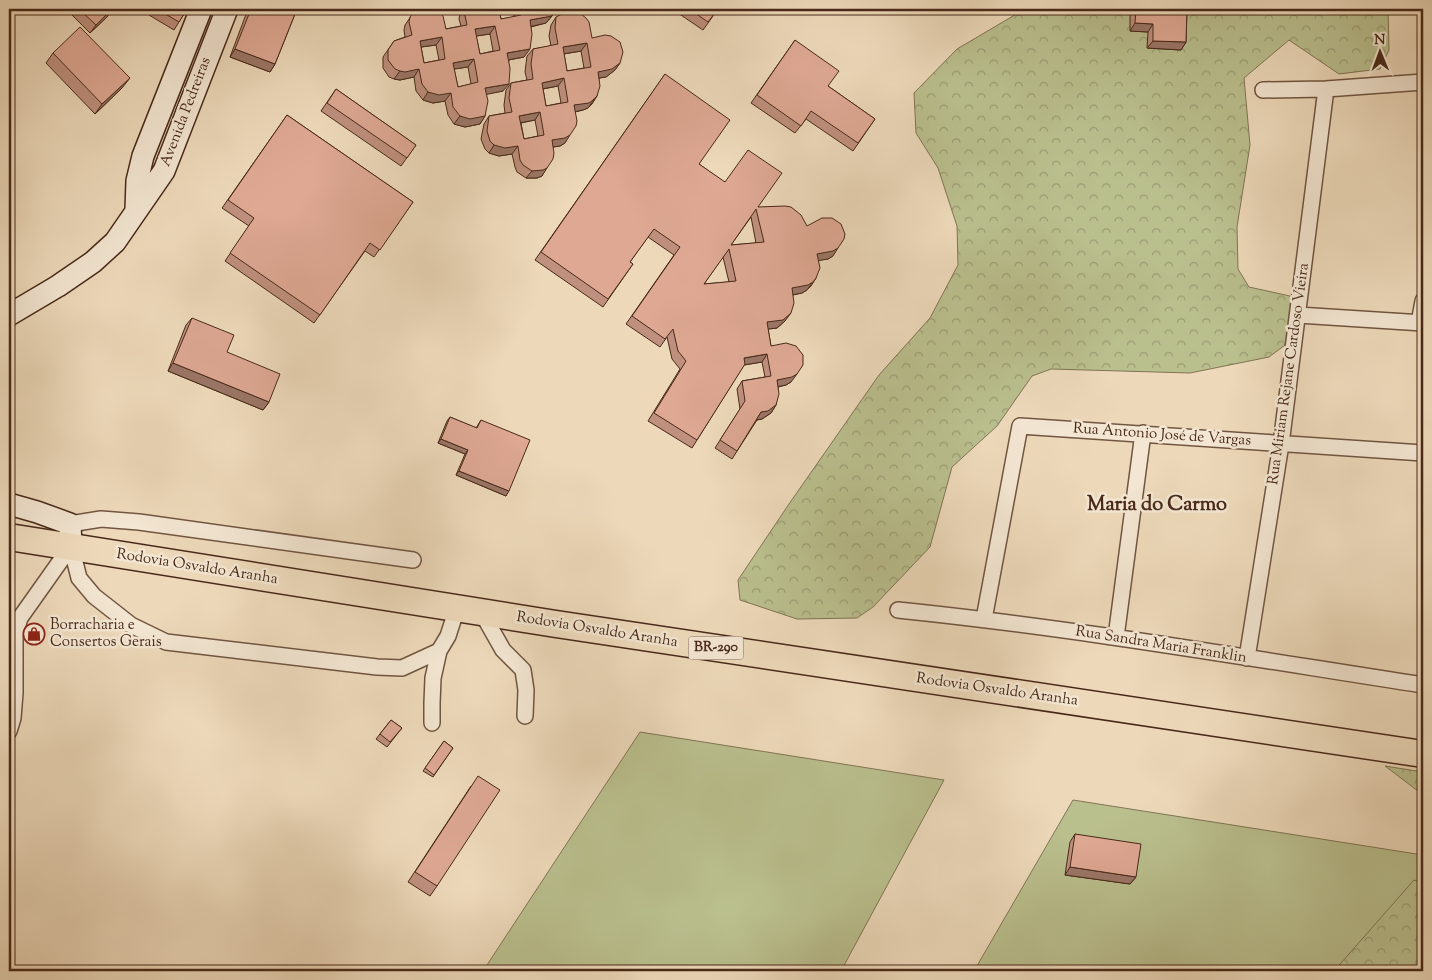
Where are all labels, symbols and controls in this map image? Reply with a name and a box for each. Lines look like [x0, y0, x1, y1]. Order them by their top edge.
north arrow [1354, 28, 1404, 78]
text: N [1374, 31, 1386, 51]
street label: Avenida Pedreiras [155, 54, 217, 170]
street label: Rua Miriam Rejane Cardoso Vieira [1263, 262, 1315, 486]
street label: Rua Antonio José de Vargas [1072, 418, 1252, 452]
district label: Maria do Carmo [1087, 491, 1227, 520]
street label: Rodovia Osvaldo Aranha [115, 544, 279, 590]
street label: Rodovia Osvaldo Aranha [515, 607, 679, 653]
place label: Borracharia e Consertos Gerais [50, 615, 162, 653]
street label: Rua Sandra Maria Franklin [1074, 621, 1248, 669]
shop icon: Borracharia e Consertos Gerais [22, 622, 46, 646]
road number: BR-290 [688, 636, 744, 660]
street label: Rodovia Osvaldo Aranha [915, 668, 1079, 712]

